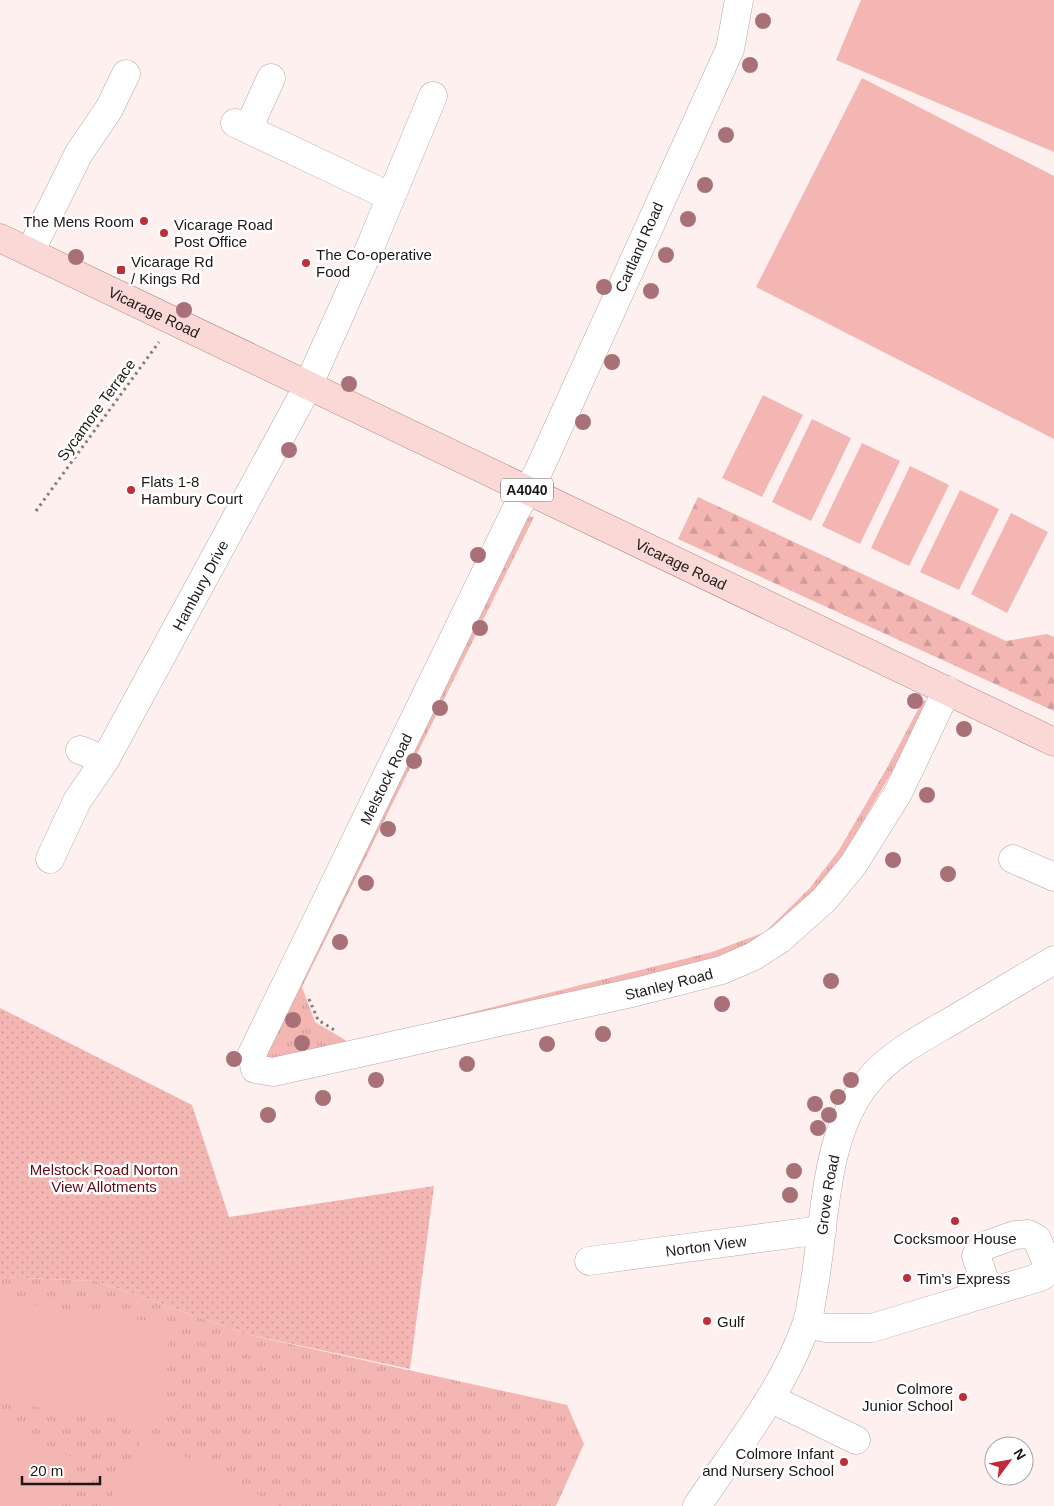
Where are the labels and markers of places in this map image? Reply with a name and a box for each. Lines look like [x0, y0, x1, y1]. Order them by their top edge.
place label: The Mens Room [23, 213, 134, 230]
marker: The Mens Room [138, 215, 150, 227]
place label: Vicarage Road Post Office [174, 216, 273, 250]
marker: Vicarage Road Post Office [158, 227, 170, 239]
place label: The Co-operative Food [316, 246, 432, 280]
place label: Vicarage Rd / Kings Rd [131, 253, 213, 287]
marker: The Co-operative Food [300, 257, 312, 269]
marker: Vicarage Rd / Kings Rd [115, 264, 127, 276]
place label: Flats 1-8 Hambury Court [141, 473, 244, 507]
marker: Flats 1-8 Hambury Court [125, 484, 137, 496]
marker: Cocksmoor House [949, 1215, 961, 1227]
place label: Cocksmoor House [893, 1230, 1017, 1247]
place label: Tim's Express [917, 1270, 1010, 1287]
marker: Tim's Express [901, 1272, 913, 1284]
place label: Gulf [717, 1313, 745, 1330]
marker: Gulf [701, 1315, 713, 1327]
place label: Colmore Junior School [862, 1380, 953, 1414]
marker: Colmore Junior School [957, 1391, 969, 1403]
place label: Colmore Infant and Nursery School [702, 1445, 835, 1479]
marker: Colmore Infant and Nursery School [838, 1456, 850, 1468]

